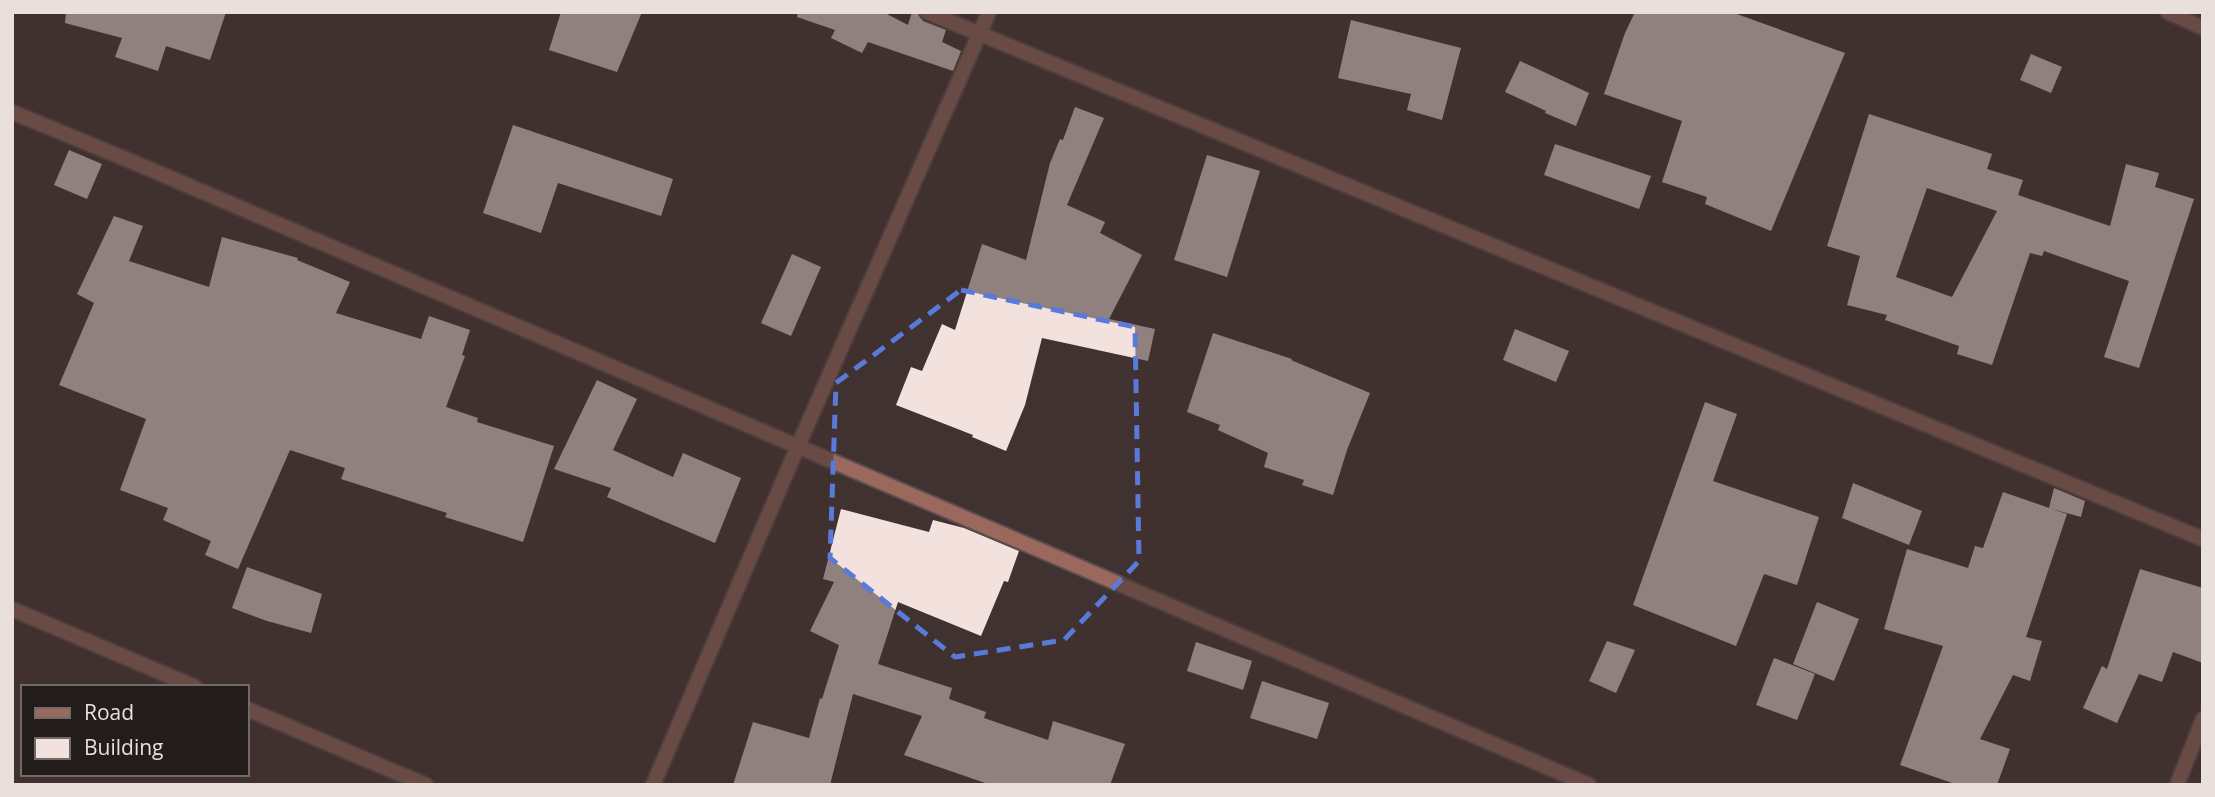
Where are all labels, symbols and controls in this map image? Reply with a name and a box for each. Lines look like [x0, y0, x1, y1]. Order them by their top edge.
legend [21, 685, 248, 776]
text: Road [84, 698, 134, 726]
text: Building [84, 733, 163, 761]

